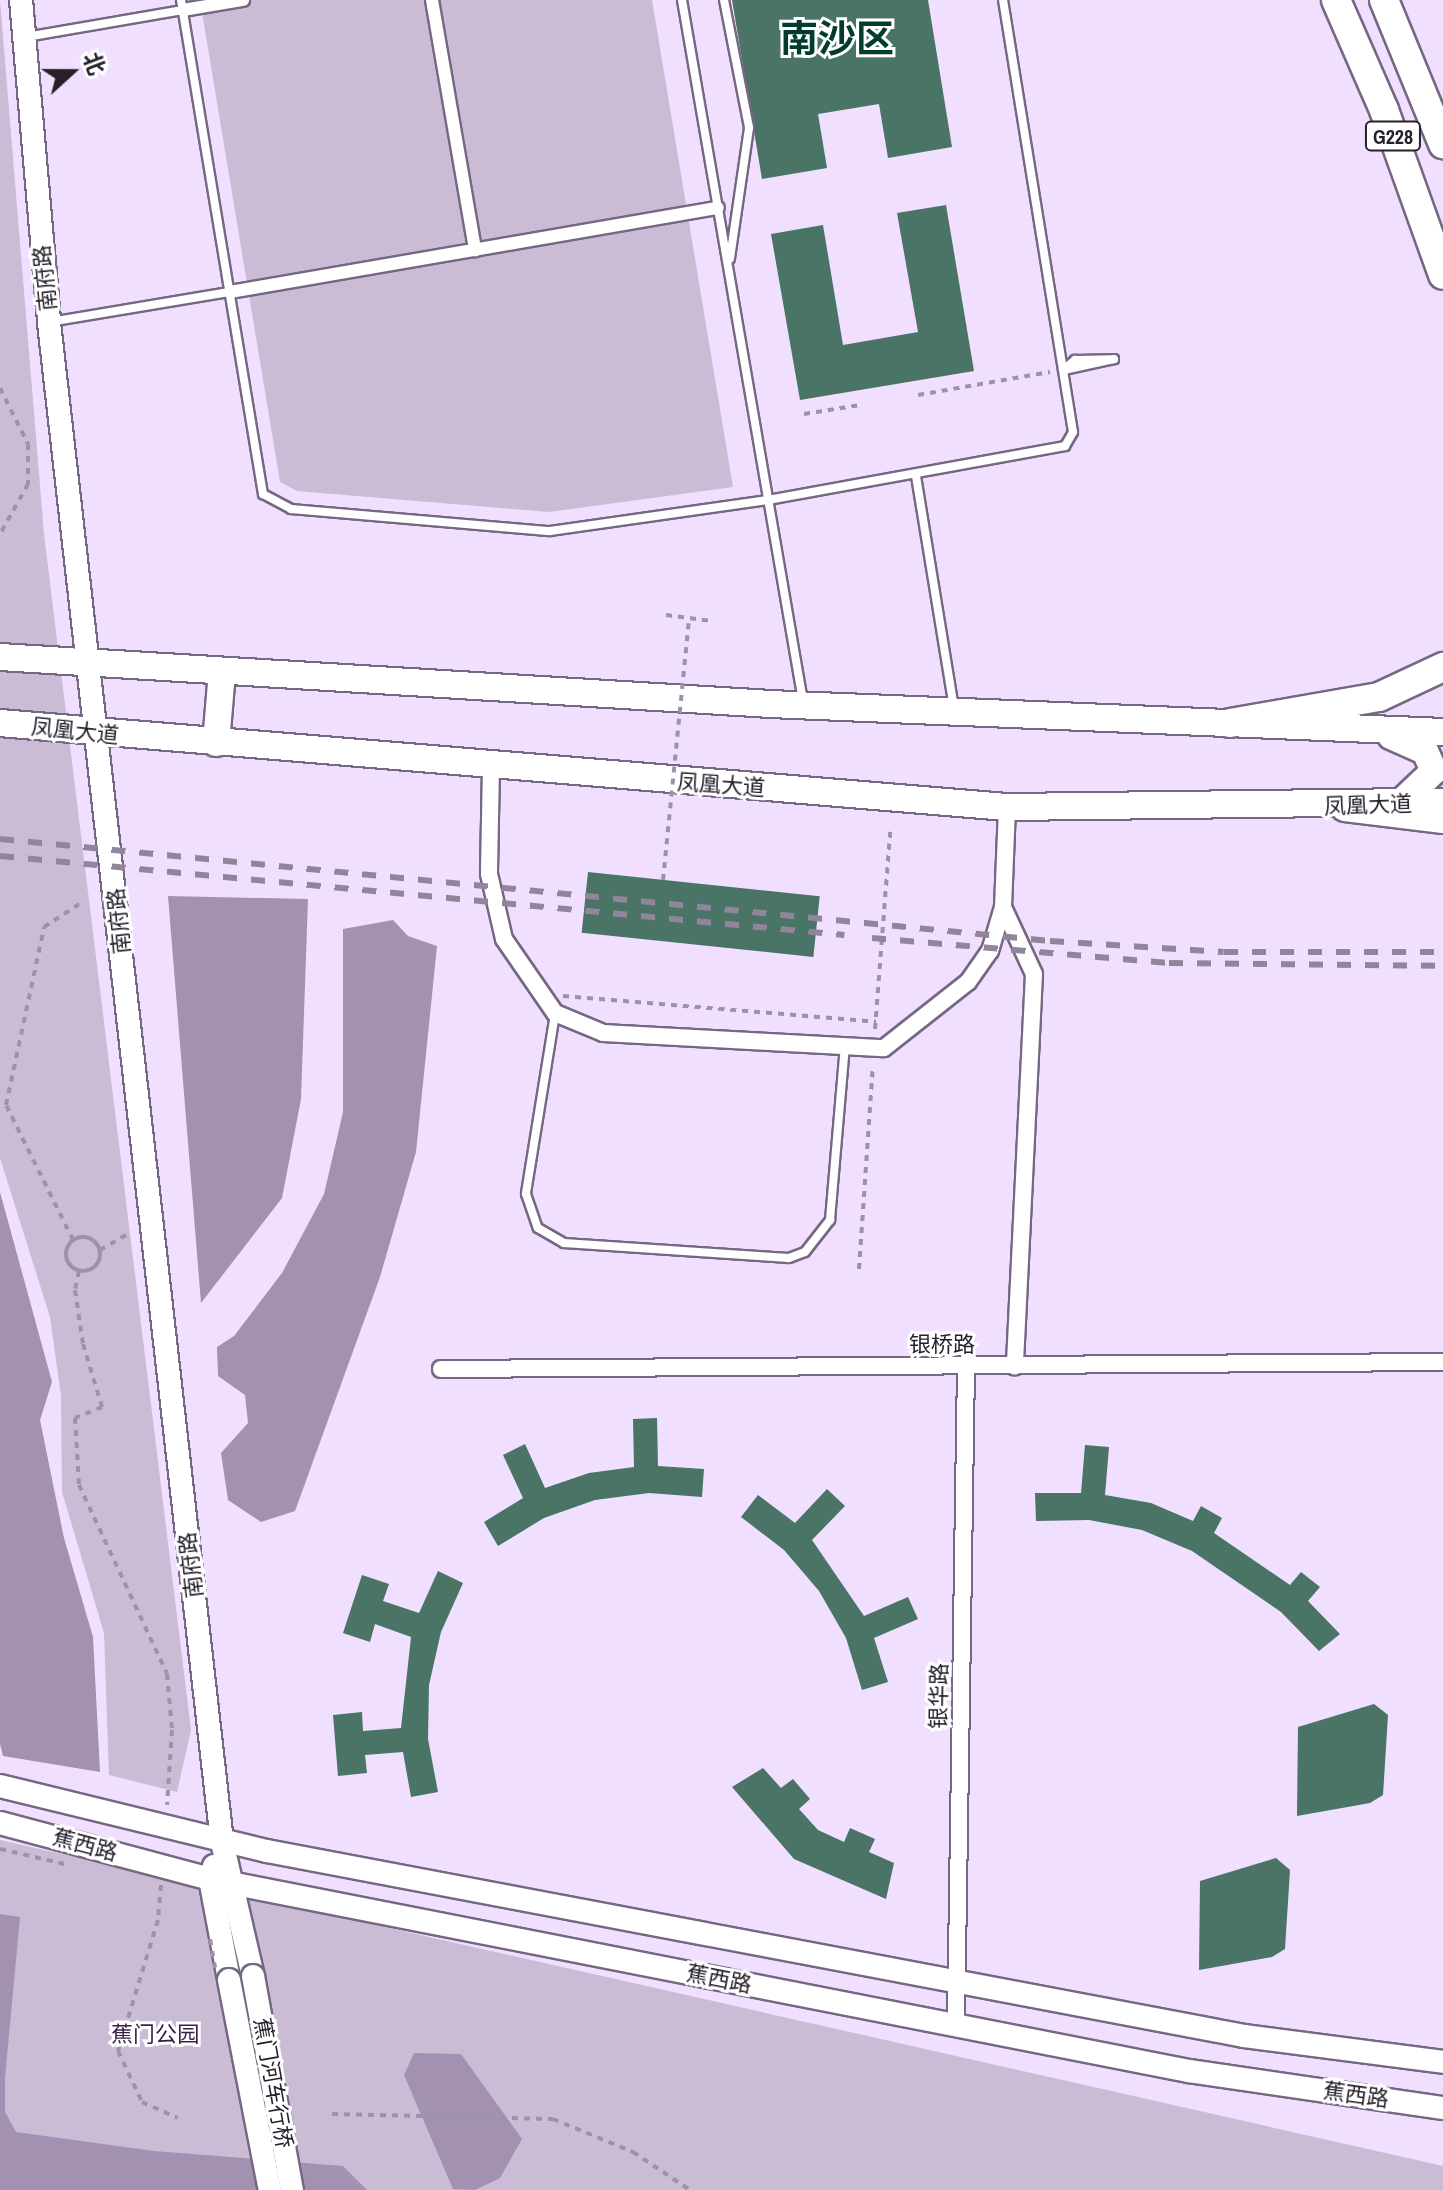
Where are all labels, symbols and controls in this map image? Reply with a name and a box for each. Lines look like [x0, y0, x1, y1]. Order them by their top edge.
district label: 南沙区 [780, 16, 894, 62]
north arrow [32, 32, 112, 112]
text: 北 [76, 48, 112, 79]
road number: G228 [1363, 120, 1423, 152]
street label: 南府路 [28, 244, 62, 312]
street label: 凤凰大道 [30, 713, 120, 749]
street label: 凤凰大道 [676, 769, 766, 801]
street label: 凤凰大道 [1324, 790, 1412, 820]
street label: 南府路 [102, 887, 136, 955]
street label: 银桥路 [909, 1332, 975, 1358]
street label: 南府路 [174, 1531, 208, 1599]
street label: 银华路 [925, 1663, 953, 1729]
street label: 蕉西路 [50, 1824, 120, 1866]
street label: 蕉西路 [684, 1960, 754, 1998]
street label: 蕉门河车行桥 [249, 2016, 297, 2150]
park label: 蕉门公园 [111, 2022, 199, 2048]
street label: 蕉西路 [1321, 2077, 1391, 2113]

